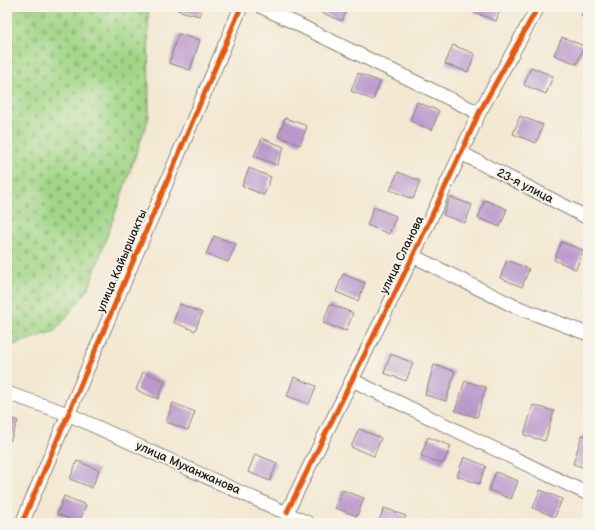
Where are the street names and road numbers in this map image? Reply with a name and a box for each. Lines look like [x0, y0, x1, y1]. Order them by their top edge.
street label: 23-я улица [494, 165, 556, 207]
street label: улица Кайыршакты [94, 207, 150, 315]
street label: улица Сланова [377, 214, 427, 296]
street label: улица Муханжанова [133, 438, 243, 498]

